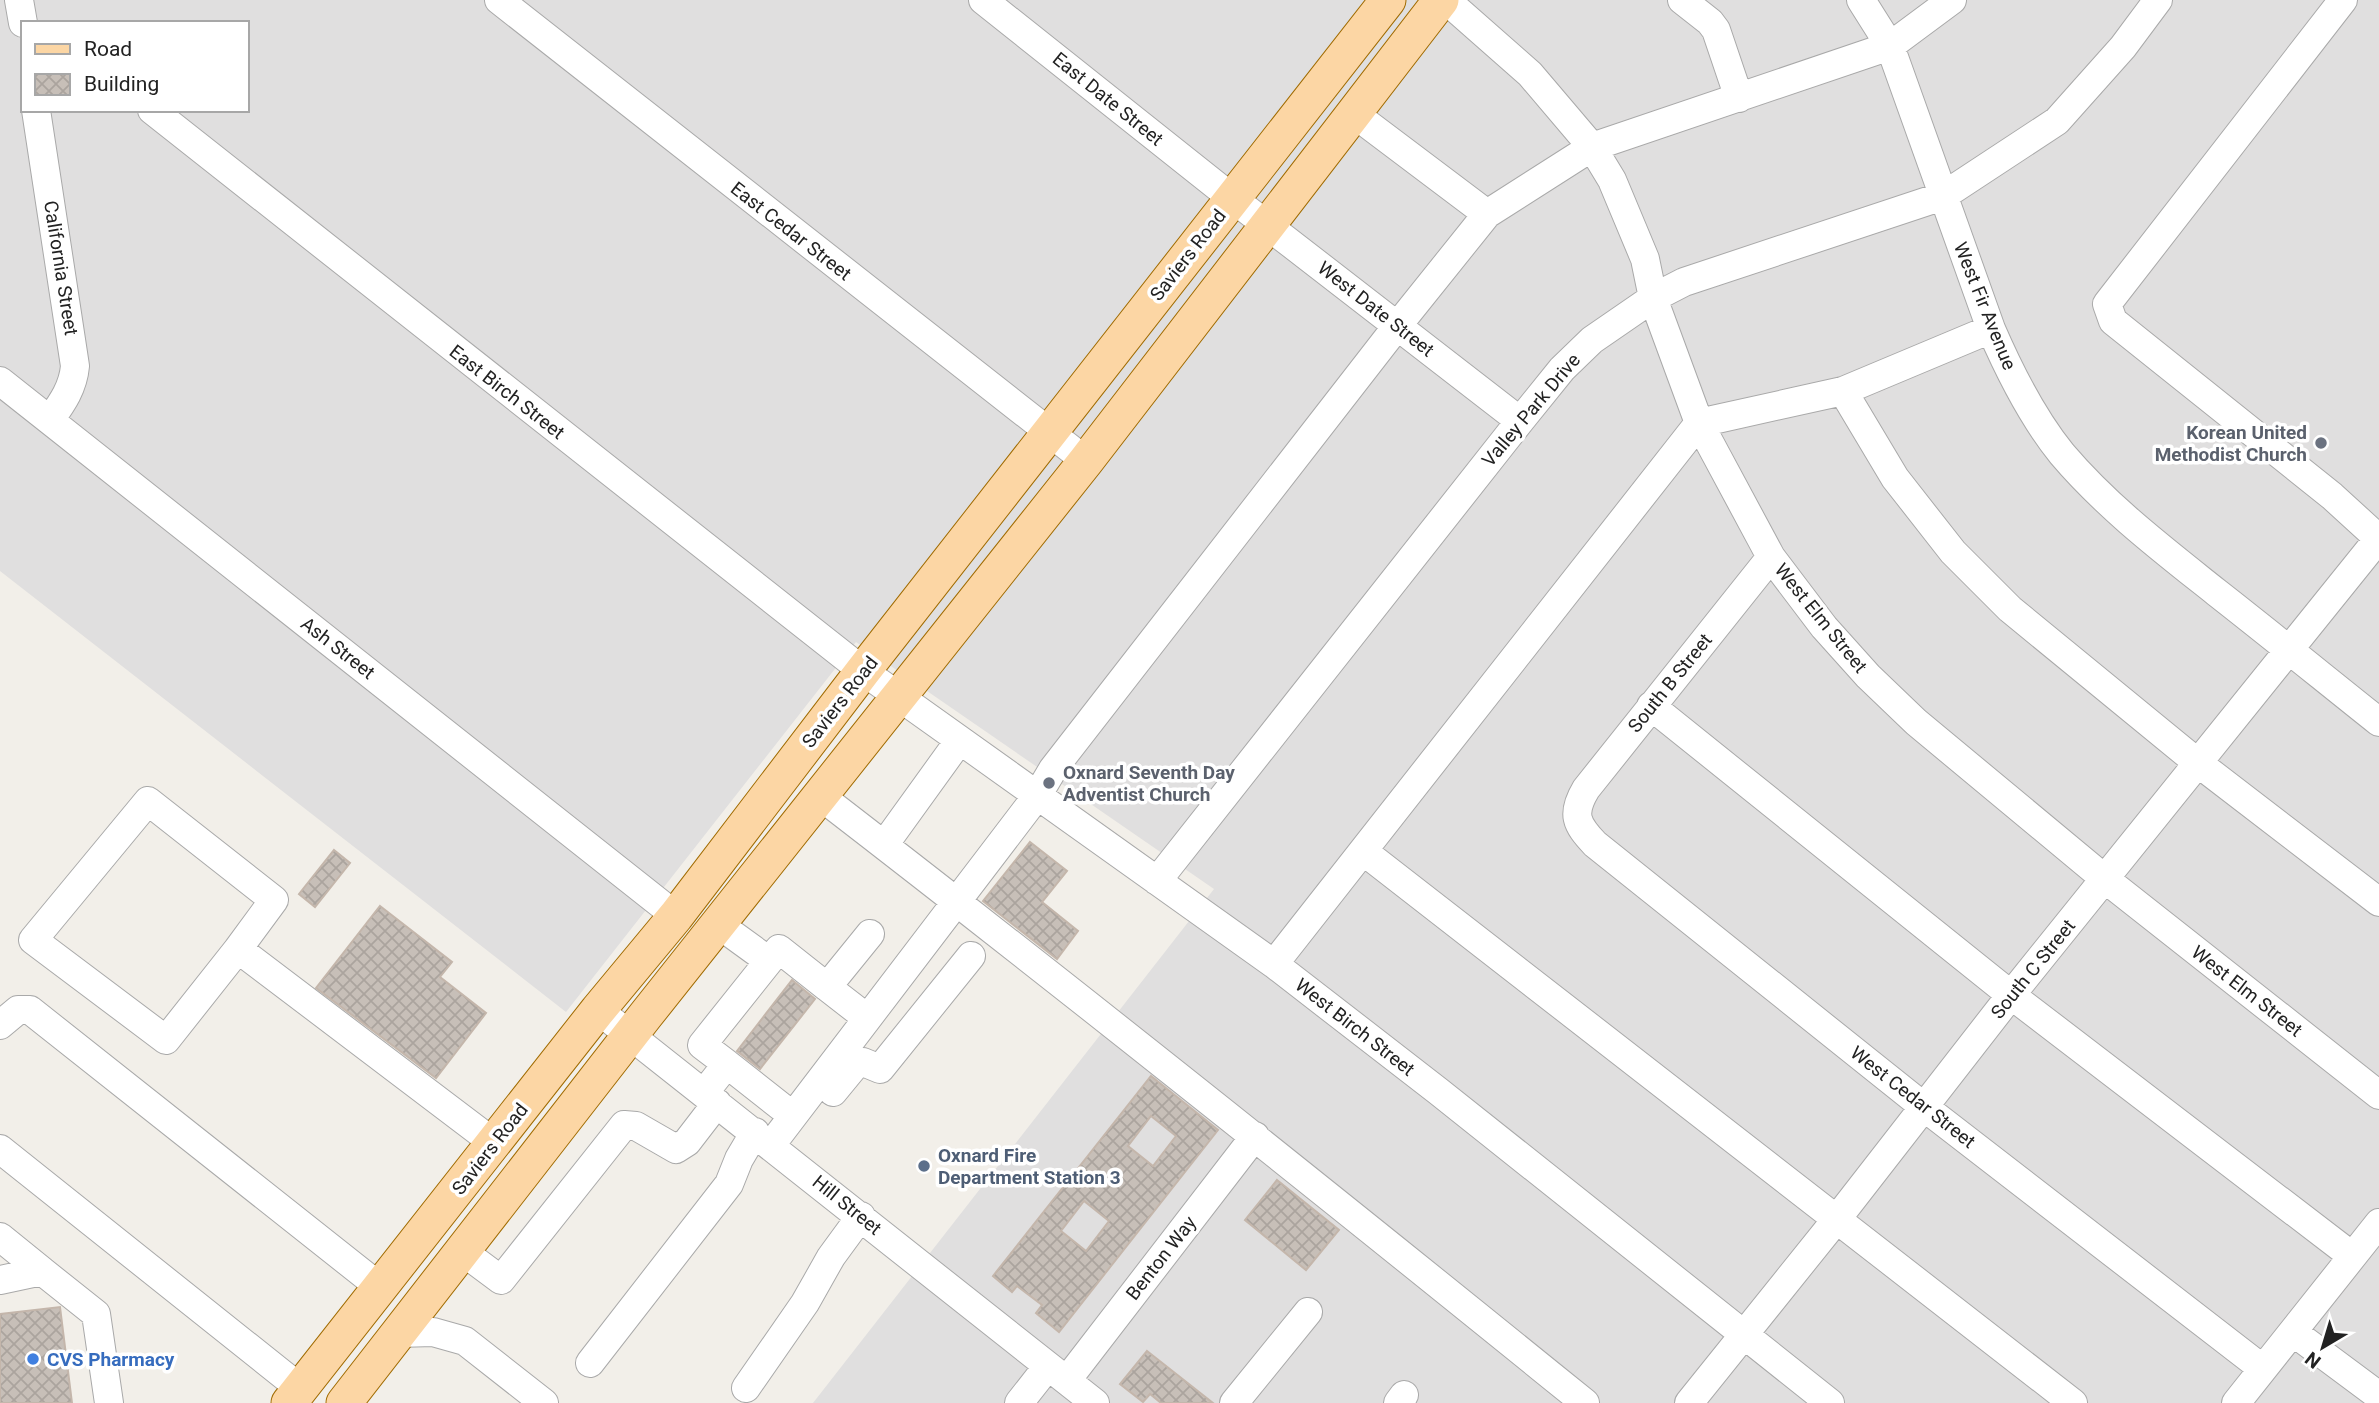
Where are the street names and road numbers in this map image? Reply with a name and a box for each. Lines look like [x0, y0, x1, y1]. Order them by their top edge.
street label: East Date Street [1048, 47, 1168, 151]
street label: East Cedar Street [726, 177, 856, 285]
street label: California Street [39, 199, 83, 337]
street label: Saviers Road [1145, 205, 1231, 305]
street label: West Fir Avenue [1949, 239, 2021, 373]
street label: West Date Street [1313, 256, 1439, 362]
street label: East Birch Street [445, 340, 569, 444]
street label: Valley Park Drive [1477, 349, 1585, 471]
street label: West Elm Street [1770, 559, 1872, 677]
street label: Ash Street [296, 612, 380, 684]
street label: South B Street [1623, 629, 1717, 737]
street label: Saviers Road [797, 652, 883, 752]
street label: South C Street [1986, 915, 2080, 1023]
street label: West Elm Street [2187, 941, 2307, 1041]
street label: West Birch Street [1291, 973, 1419, 1081]
street label: West Cedar Street [1846, 1041, 1980, 1153]
street label: Saviers Road [447, 1099, 533, 1199]
street label: Hill Street [808, 1170, 886, 1240]
street label: Benton Way [1121, 1211, 1201, 1305]

